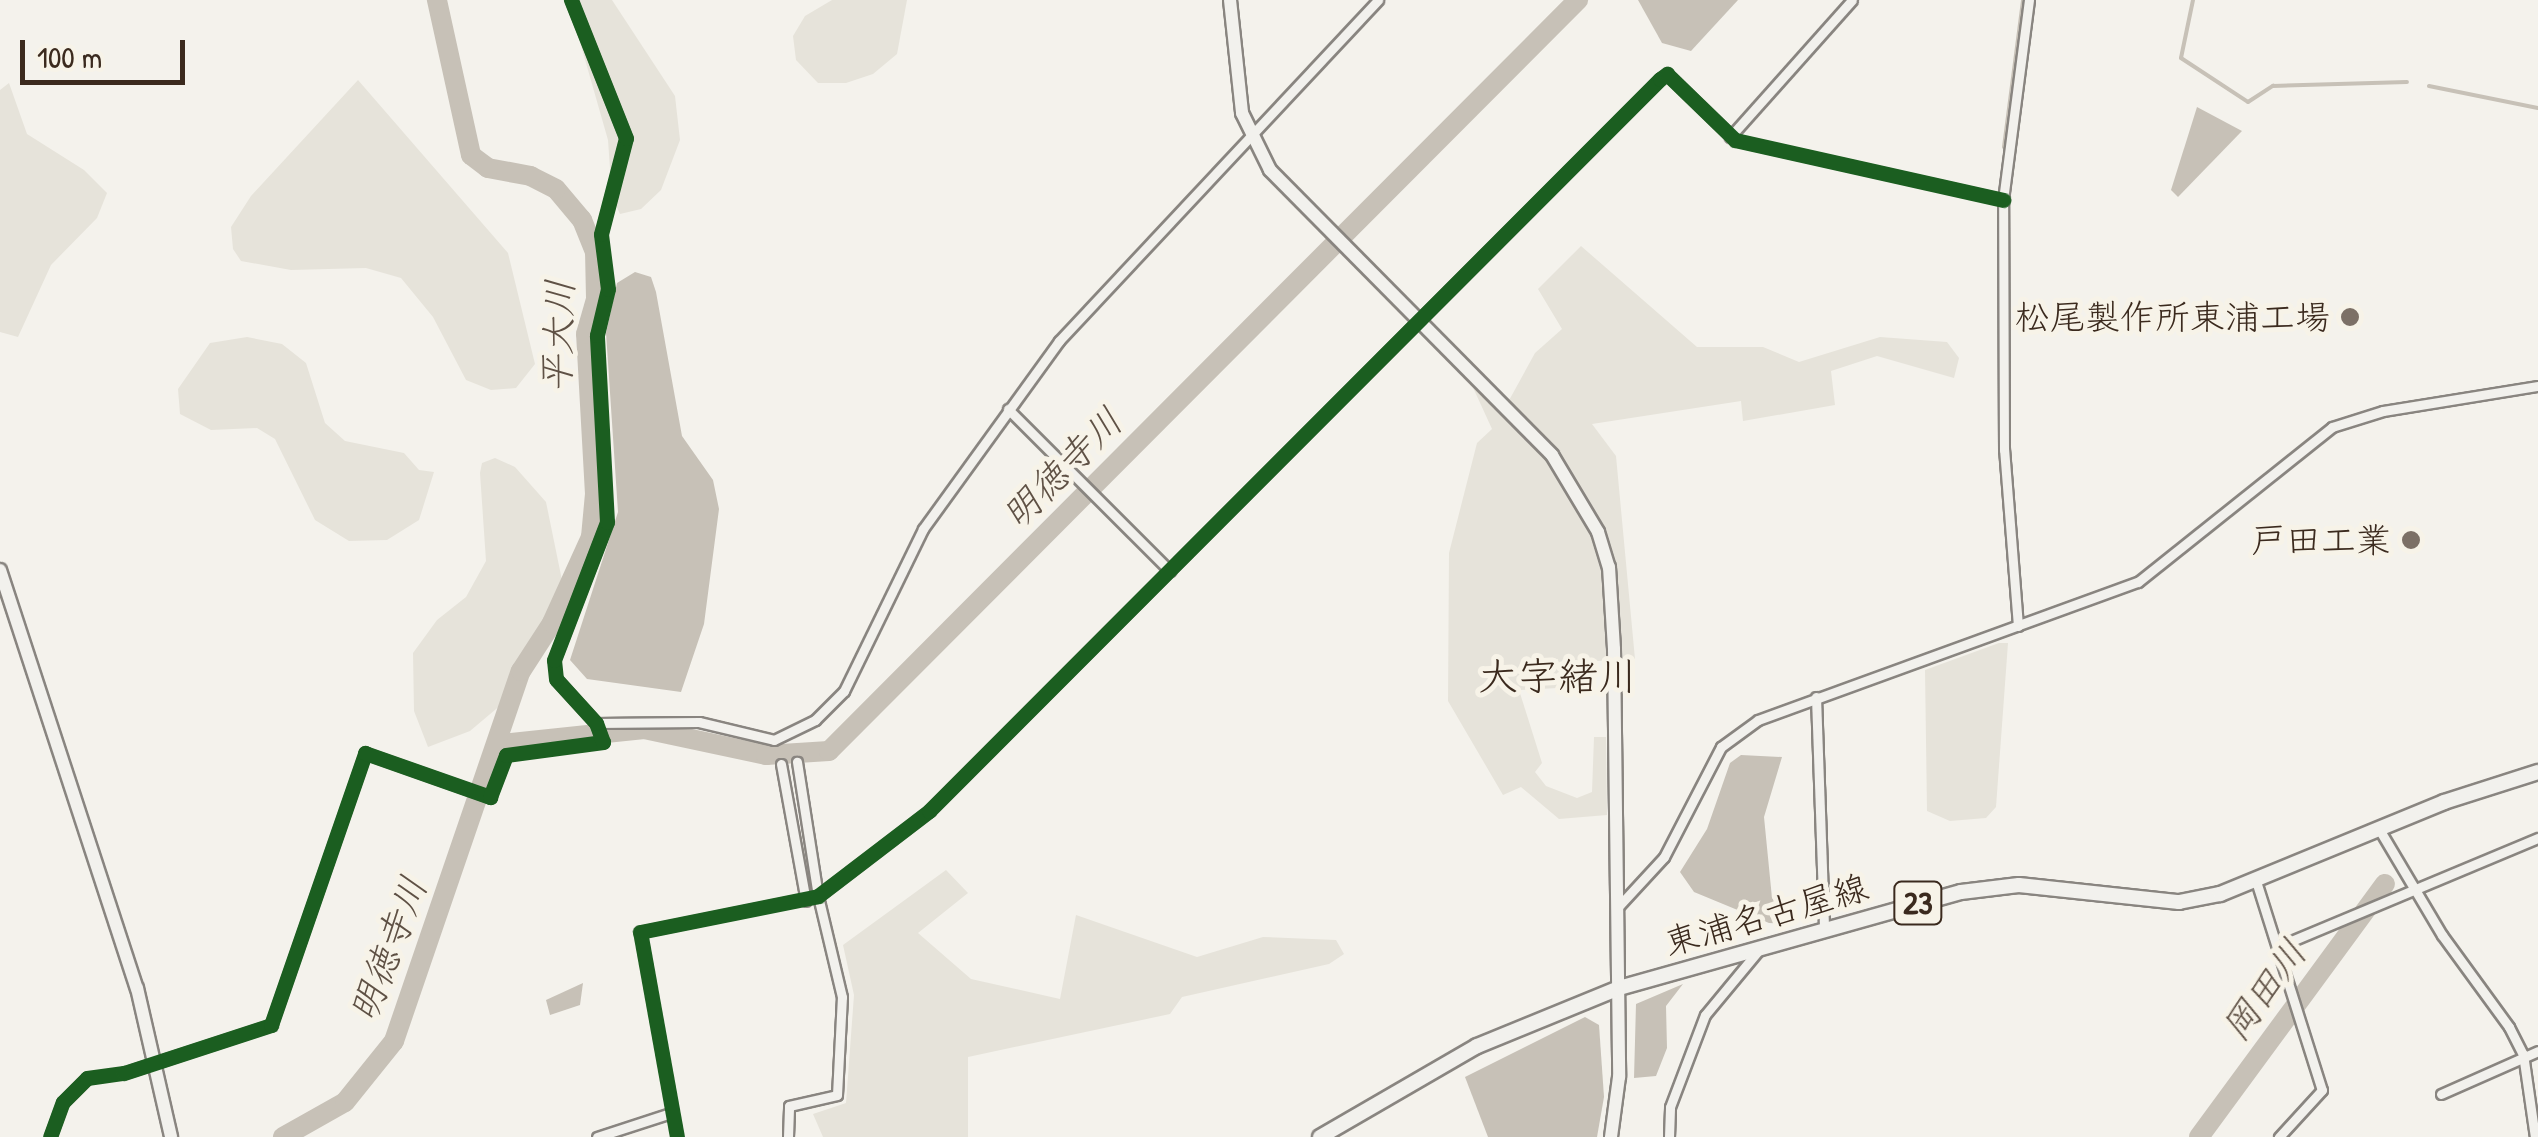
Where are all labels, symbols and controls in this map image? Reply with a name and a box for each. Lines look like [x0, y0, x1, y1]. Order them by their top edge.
scale bar [25, 20, 190, 82]
text: 100 m [37, 37, 102, 77]
water label: 平大川 [533, 278, 583, 394]
place label: 松尾製作所東浦工場 [2015, 296, 2330, 338]
marker: 松尾製作所東浦工場 [2339, 306, 2361, 328]
water label: 明徳寺川 [992, 398, 1132, 538]
place label: 戸田工業 [2251, 519, 2391, 561]
marker: 戸田工業 [2400, 529, 2422, 551]
district label: 大字緒川 [1478, 651, 1638, 699]
street label: 東浦名古屋線 [1659, 866, 1873, 964]
water label: 明徳寺川 [339, 870, 437, 1028]
road number: 23 [1893, 876, 1943, 930]
water label: 岡田川 [2212, 930, 2316, 1050]

